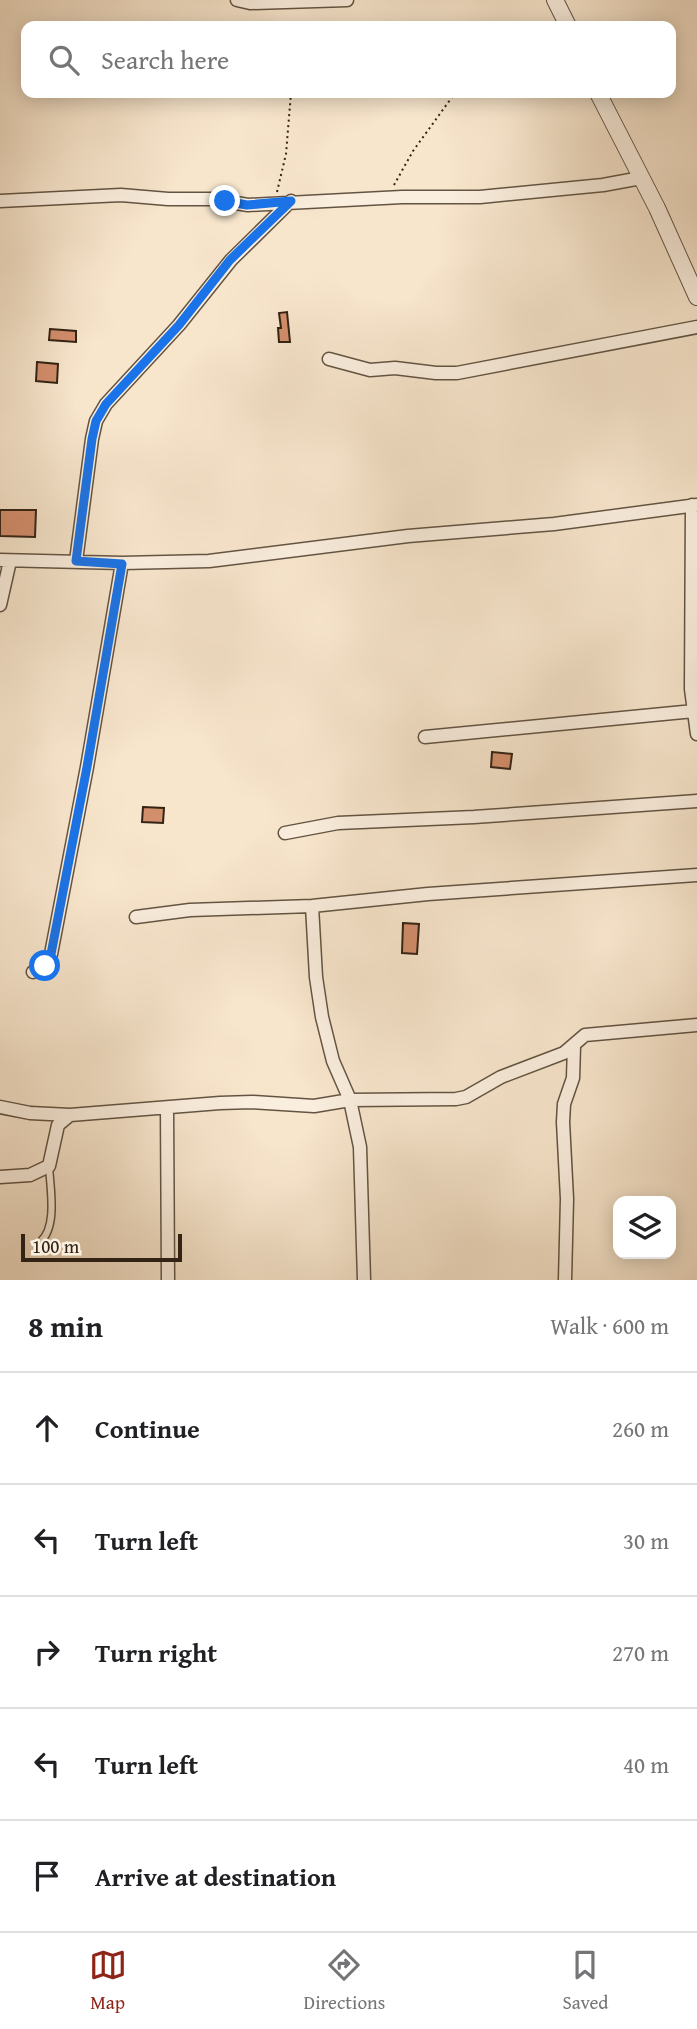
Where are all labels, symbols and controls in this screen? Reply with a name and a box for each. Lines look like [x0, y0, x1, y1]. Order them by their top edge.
search box [21, 21, 676, 98]
text: Search here [101, 40, 229, 79]
icon: search [45, 41, 83, 79]
route end [209, 185, 240, 216]
route start [29, 950, 60, 981]
map controls [613, 1196, 676, 1259]
button: layers [613, 1196, 676, 1259]
scale bar [21, 1231, 182, 1263]
text: 100 m [32, 1232, 79, 1260]
text: 8 min [28, 1304, 103, 1348]
text: Walk · 600 m [550, 1309, 669, 1342]
icon: ahead [28, 1409, 66, 1447]
text: Continue [95, 1409, 200, 1448]
text: 260 m [612, 1412, 669, 1445]
icon: left [28, 1521, 66, 1559]
text: Turn left [95, 1521, 198, 1560]
text: 30 m [623, 1524, 669, 1557]
icon: right [28, 1633, 66, 1671]
text: Turn right [95, 1633, 217, 1672]
text: 270 m [612, 1636, 669, 1669]
icon: left [28, 1745, 66, 1783]
text: Turn left [95, 1745, 198, 1784]
text: 40 m [623, 1748, 669, 1781]
icon: arrive [28, 1857, 66, 1895]
text: Arrive at destination [95, 1857, 336, 1896]
tab: Map [89, 1946, 127, 2016]
tab: Directions [304, 1946, 385, 2016]
tab: Saved [562, 1946, 608, 2016]

